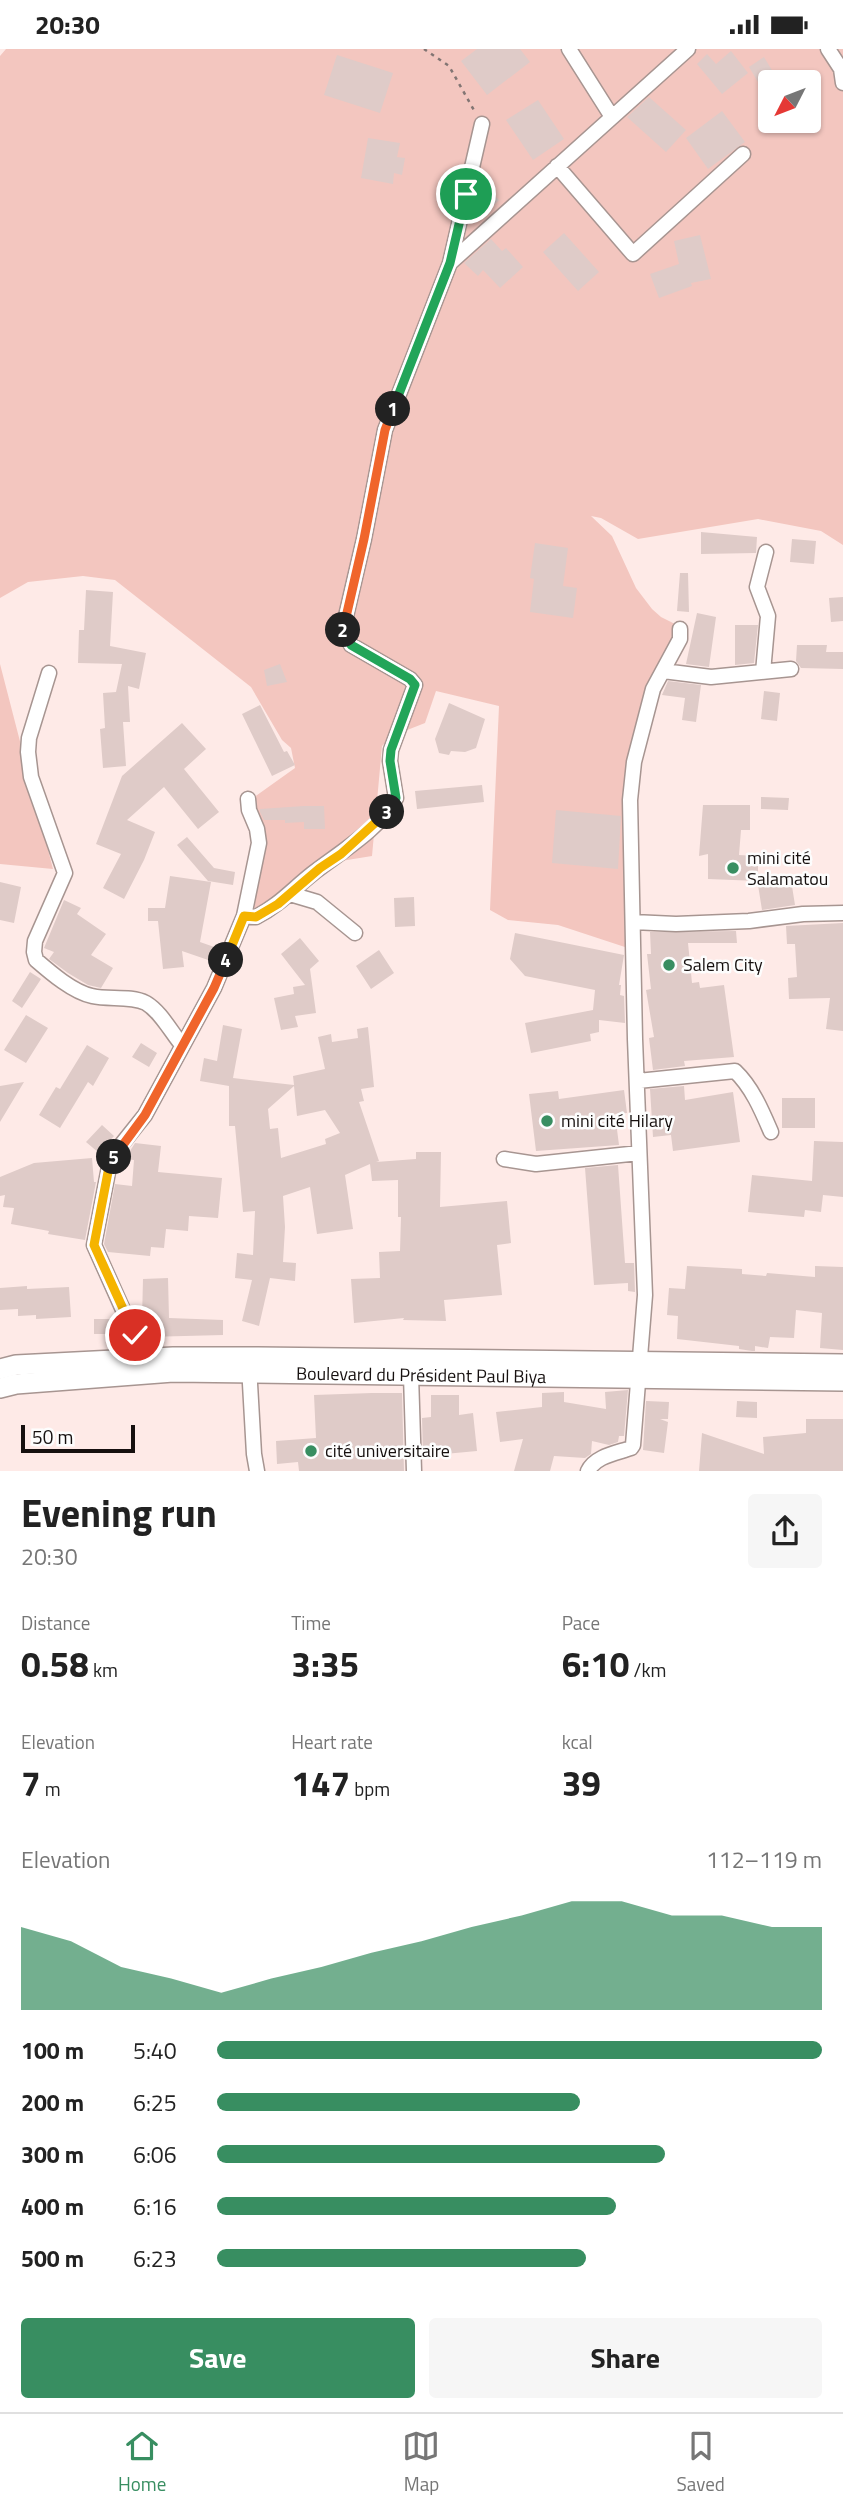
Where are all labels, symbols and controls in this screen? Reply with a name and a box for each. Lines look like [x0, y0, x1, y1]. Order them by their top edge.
text: 20:30 [35, 5, 100, 44]
north arrow [758, 70, 821, 133]
map controls [758, 70, 821, 133]
pin [436, 164, 496, 224]
icon: arrive [447, 175, 485, 213]
pin: 1 [376, 391, 410, 427]
text: 1 [387, 394, 398, 423]
pin: 2 [326, 613, 360, 647]
text: 2 [337, 615, 348, 644]
pin: 3 [370, 795, 404, 829]
text: 3 [381, 797, 392, 826]
place label: mini cité Salamatou [747, 844, 828, 892]
marker: mini cité Salamatou [725, 860, 741, 876]
pin: 4 [208, 943, 244, 977]
text: 4 [220, 945, 231, 974]
place label: Salem City [683, 951, 763, 978]
marker: Salem City [661, 957, 677, 973]
place label: mini cité Hilary [561, 1107, 673, 1134]
marker: mini cité Hilary [539, 1113, 555, 1129]
pin: 5 [96, 1139, 132, 1175]
text: 5 [108, 1142, 119, 1171]
pin [105, 1305, 165, 1365]
icon: check [116, 1316, 154, 1354]
street label: Boulevard du Président Paul Biya [296, 1360, 546, 1390]
scale bar [21, 1421, 135, 1453]
text: 50 m [32, 1422, 73, 1451]
place label: cité universitaire [325, 1437, 450, 1464]
marker: cité universitaire [303, 1443, 319, 1459]
text: Evening run [21, 1484, 217, 1542]
button: share [748, 1494, 822, 1568]
text: 20:30 [21, 1539, 78, 1574]
text: Distance [21, 1608, 90, 1637]
text: Time [291, 1608, 331, 1637]
text: Pace [562, 1608, 600, 1637]
text: 0.58 [21, 1637, 89, 1691]
text: 3:35 [291, 1637, 359, 1691]
text: 6:10 [562, 1637, 629, 1691]
text: km [89, 1655, 118, 1684]
text: /km [629, 1655, 666, 1684]
text: Elevation [21, 1727, 95, 1756]
text: Heart rate [291, 1727, 373, 1756]
text: kcal [562, 1727, 593, 1756]
text: 7 [21, 1756, 41, 1810]
text: 147 [291, 1756, 350, 1810]
text: 39 [562, 1756, 601, 1810]
text: m [41, 1774, 61, 1803]
text: bpm [350, 1774, 390, 1803]
text: Elevation [21, 1842, 110, 1877]
text: 112–119 m [706, 1842, 822, 1877]
text: 100 m [21, 2033, 84, 2068]
text: 5:40 [133, 2033, 177, 2068]
text: 200 m [21, 2085, 84, 2120]
text: 6:25 [133, 2085, 177, 2120]
text: 300 m [21, 2137, 84, 2172]
text: 6:06 [133, 2137, 177, 2172]
text: 400 m [21, 2189, 84, 2224]
text: 6:16 [133, 2189, 177, 2224]
text: 500 m [21, 2241, 84, 2276]
text: 6:23 [133, 2241, 177, 2276]
button: Save [21, 2318, 415, 2398]
button: Share [429, 2318, 822, 2398]
tab: Home [118, 2427, 166, 2498]
tab: Map [402, 2427, 440, 2498]
tab: Saved [677, 2427, 725, 2498]

